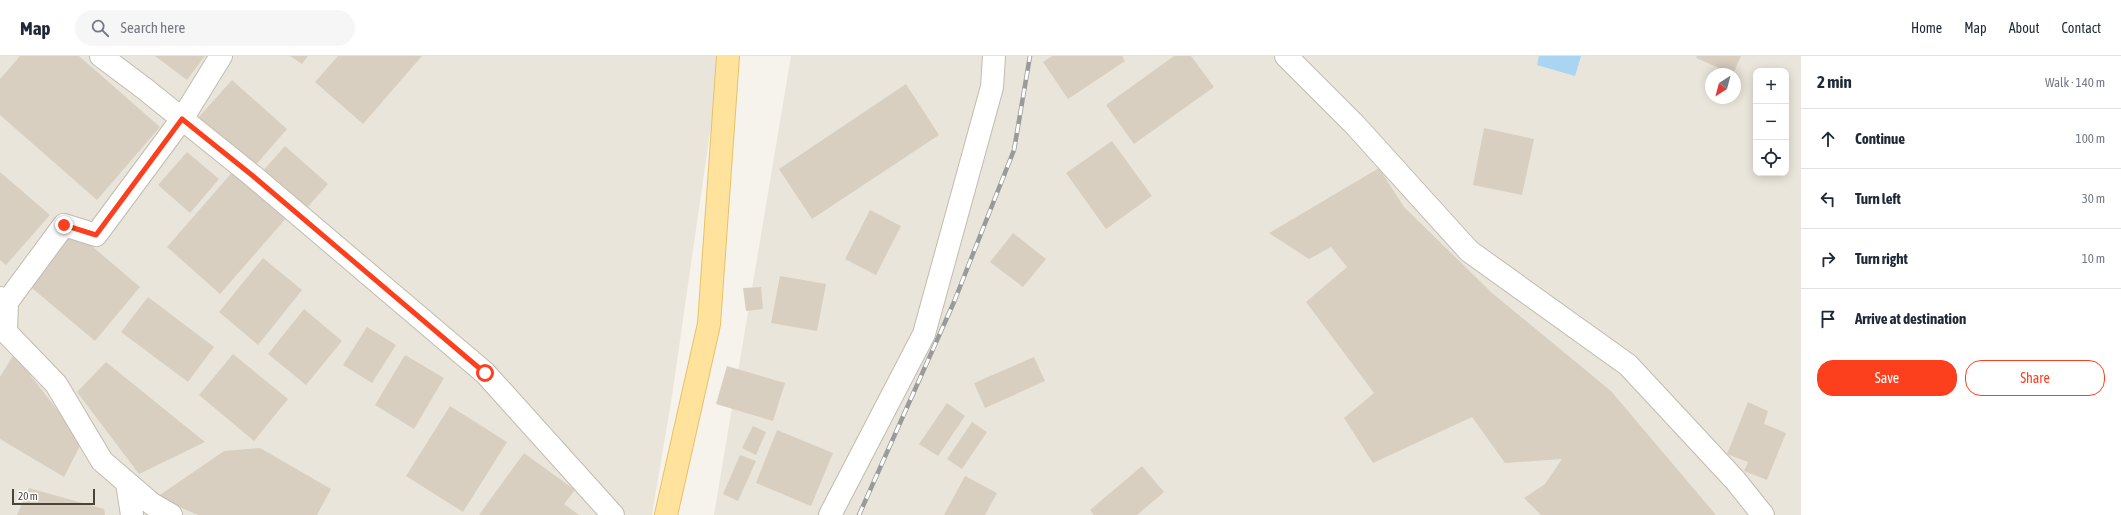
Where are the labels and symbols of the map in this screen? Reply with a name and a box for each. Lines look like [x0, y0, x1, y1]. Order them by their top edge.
north arrow [1705, 68, 1741, 104]
route end [55, 216, 73, 234]
route start [476, 364, 494, 382]
scale bar [12, 487, 95, 506]

